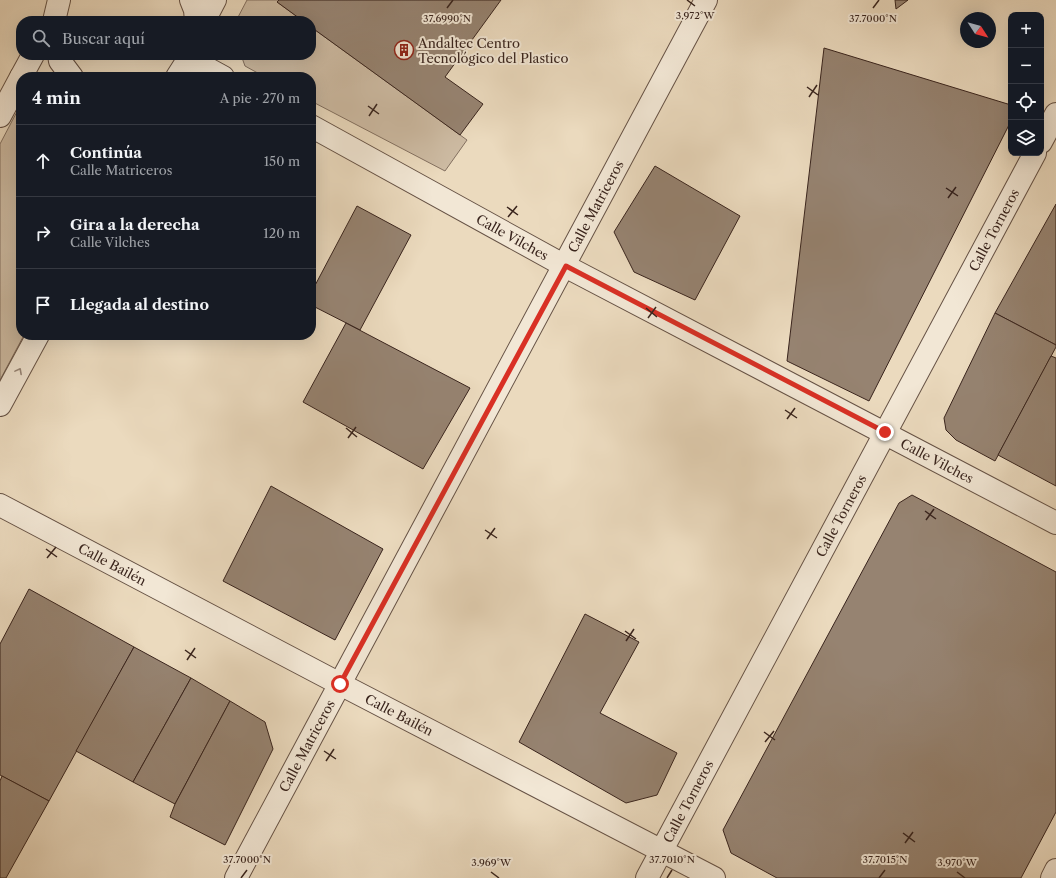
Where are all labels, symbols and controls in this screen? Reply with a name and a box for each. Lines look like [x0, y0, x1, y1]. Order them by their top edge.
text: 3.972°W [676, 9, 715, 22]
text: 37.6990°N [423, 12, 471, 25]
text: 37.7000°N [849, 12, 897, 25]
north arrow [960, 12, 996, 48]
map controls [1008, 12, 1044, 156]
button: + [1008, 12, 1044, 48]
search box [16, 16, 316, 60]
icon: search [30, 27, 52, 49]
text: Buscar aquí [62, 29, 145, 48]
place label: Andaltec Centro Tecnológico del Plastico [417, 35, 568, 66]
building icon: Andaltec Centro Tecnológico del Plastico [393, 39, 415, 61]
button: − [1008, 48, 1044, 84]
button: locate [1008, 84, 1044, 120]
text: 4 min [32, 88, 81, 108]
text: A pie · 270 m [220, 90, 300, 106]
button: layers [1008, 120, 1044, 156]
text: Continúa [70, 143, 142, 162]
icon: ahead [32, 150, 54, 172]
text: 150 m [264, 153, 300, 169]
street label: Calle Matriceros [564, 157, 627, 255]
text: Calle Matriceros [70, 162, 172, 178]
street label: Calle Torneros [965, 186, 1023, 274]
street label: Calle Vilches [474, 211, 552, 264]
text: Gira a la derecha [70, 215, 200, 234]
icon: right [32, 222, 54, 244]
text: 120 m [263, 225, 300, 241]
text: Calle Vilches [70, 234, 150, 250]
icon: arrive [32, 294, 54, 316]
text: Llegada al destino [70, 295, 209, 314]
one-way arrow [14, 368, 21, 375]
route end [876, 423, 894, 441]
street label: Calle Vilches [898, 435, 977, 487]
street label: Calle Torneros [812, 471, 870, 560]
street label: Calle Bailén [76, 540, 149, 589]
route start [331, 675, 349, 693]
street label: Calle Bailén [362, 690, 436, 739]
street label: Calle Matriceros [276, 697, 338, 795]
street label: Calle Torneros [659, 757, 717, 845]
text: 37.7000°N [223, 853, 271, 866]
text: 37.7010°N [649, 853, 695, 866]
text: 37.7015°N [863, 853, 907, 866]
text: 3.969°W [471, 856, 512, 869]
text: 3.970°W [937, 856, 978, 869]

